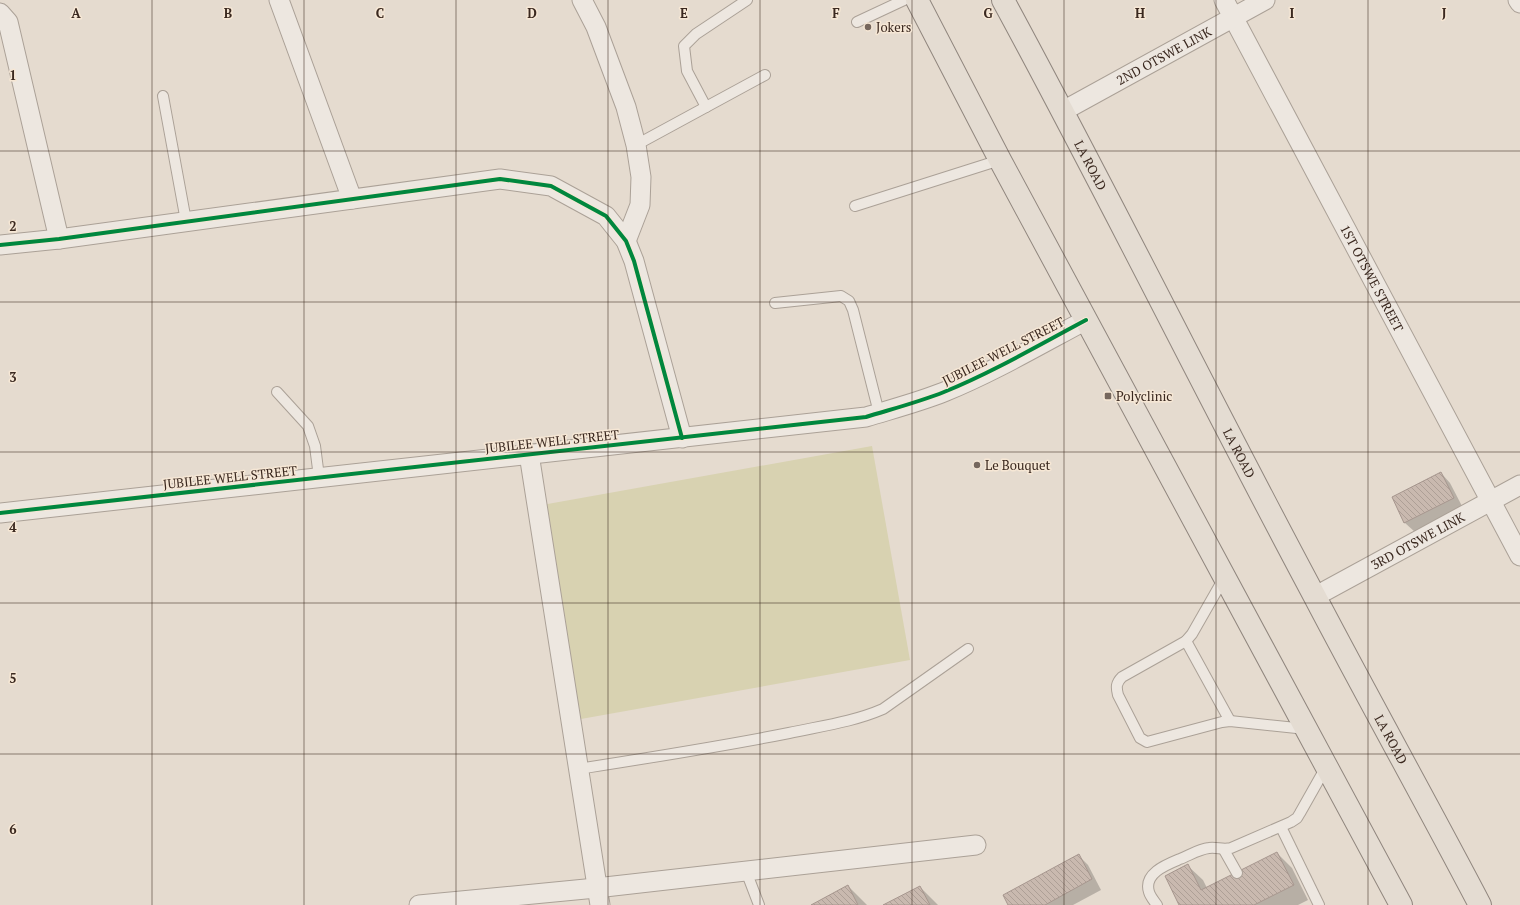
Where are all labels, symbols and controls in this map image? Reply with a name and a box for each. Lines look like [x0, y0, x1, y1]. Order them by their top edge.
text: A [71, 4, 81, 22]
text: B [224, 4, 232, 22]
text: C [376, 4, 384, 22]
text: D [527, 4, 537, 22]
text: E [680, 4, 688, 22]
text: F [832, 4, 840, 22]
text: G [983, 4, 993, 22]
text: H [1135, 4, 1145, 22]
text: I [1290, 4, 1295, 22]
text: J [1442, 4, 1447, 22]
place label: Jokers [876, 18, 911, 36]
marker: Jokers [863, 22, 873, 32]
street label: 2ND OTSWE LINK [1113, 22, 1215, 89]
text: 1 [9, 66, 17, 84]
street label: LA ROAD [1070, 137, 1111, 193]
text: 2 [9, 217, 17, 235]
street label: 1ST OTSWE STREET [1336, 221, 1408, 335]
street label: JUBILEE WELL STREET [939, 312, 1067, 390]
text: 3 [9, 368, 17, 386]
place label: Polyclinic [1116, 387, 1172, 405]
marker: Polyclinic [1103, 391, 1113, 401]
street label: JUBILEE WELL STREET [484, 425, 620, 457]
street label: LA ROAD [1219, 425, 1260, 481]
place label: Le Bouquet [985, 456, 1051, 474]
marker: Le Bouquet [972, 460, 982, 470]
street label: JUBILEE WELL STREET [162, 461, 298, 493]
street label: 3RD OTSWE LINK [1367, 507, 1468, 574]
text: 4 [9, 518, 17, 536]
text: 5 [9, 669, 17, 687]
street label: LA ROAD [1370, 711, 1412, 767]
text: 6 [9, 820, 17, 838]

